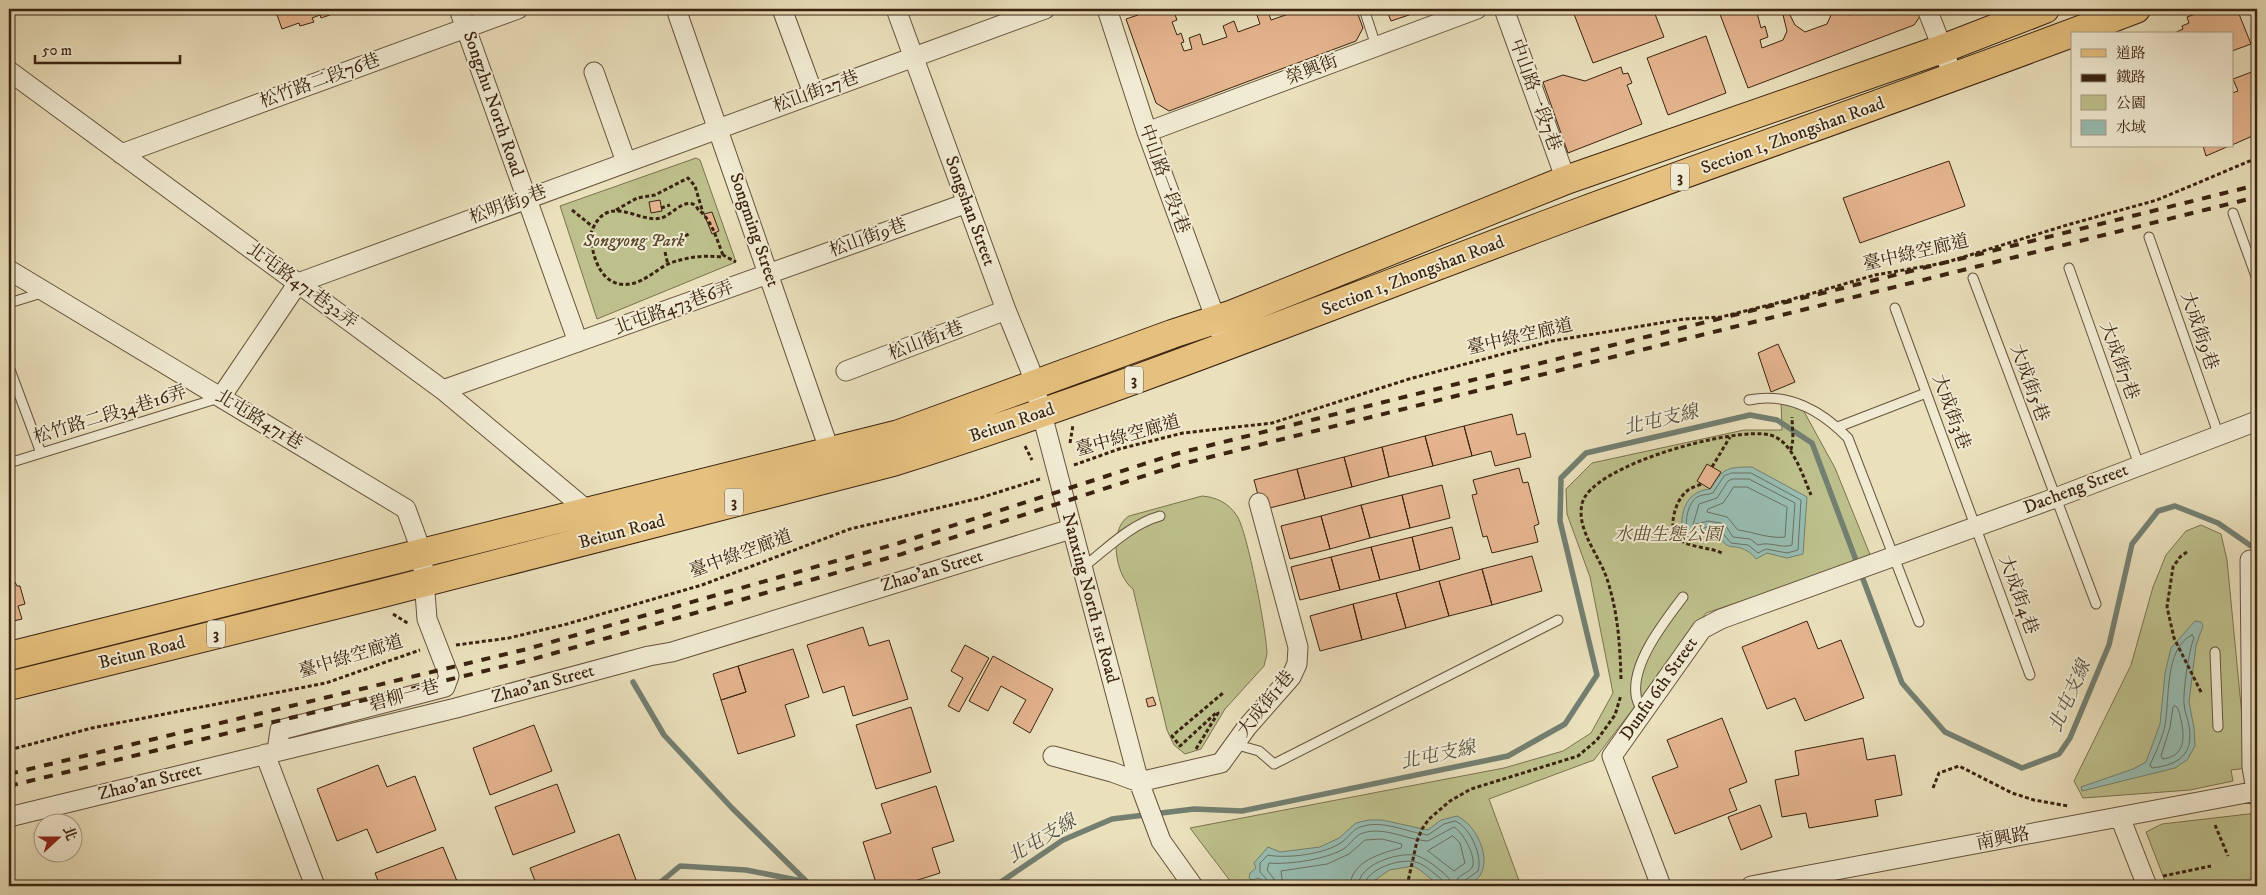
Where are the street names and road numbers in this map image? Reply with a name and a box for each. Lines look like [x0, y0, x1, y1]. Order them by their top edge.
street label: Songzhu North Road [458, 28, 528, 180]
street label: 中山路一段7巷 [1505, 36, 1565, 154]
street label: 松竹路二段76巷 [257, 49, 383, 113]
street label: 榮興街 [1283, 50, 1341, 90]
street label: 松山街27巷 [770, 66, 862, 118]
street label: Section 1, Zhongshan Road [1698, 93, 1888, 179]
street label: 中山路一段1巷 [1134, 121, 1194, 237]
street label: Songshan Street [940, 153, 1000, 269]
road number: 3 [1671, 163, 1689, 190]
street label: Songming Street [724, 170, 784, 290]
street label: 松明街9巷 [466, 181, 550, 229]
street label: 松山街9巷 [826, 214, 910, 262]
street label: 臺中綠空廊道 [1861, 230, 1971, 276]
street label: Section 1, Zhongshan Road [1319, 231, 1507, 321]
street label: 北屯路471巷32弄 [242, 238, 362, 334]
street label: 北屯路473巷6弄 [611, 276, 737, 340]
street label: 大成街9巷 [2175, 289, 2223, 373]
street label: 臺中綠空廊道 [1465, 314, 1575, 360]
street label: 松山街1巷 [885, 317, 967, 365]
street label: 大成街7巷 [2095, 319, 2143, 403]
street label: 大成街5巷 [2005, 341, 2053, 425]
road number: 3 [1125, 366, 1143, 394]
street label: 大成街3巷 [1927, 371, 1975, 453]
street label: 松竹路二段34巷16弄 [31, 381, 189, 449]
street label: 北屯路471巷 [211, 385, 307, 455]
street label: Beitun Road [967, 398, 1057, 448]
street label: 臺中綠空廊道 [1073, 411, 1183, 461]
street label: Dacheng Street [2021, 459, 2132, 519]
road number: 3 [725, 488, 743, 516]
street label: Beitun Road [576, 510, 668, 554]
street label: Nanxing North 1st Road [1057, 510, 1123, 686]
street label: 臺中綠空廊道 [686, 525, 796, 583]
street label: Zhao'an Street [878, 545, 986, 597]
street label: 大成街4巷 [1994, 553, 2042, 637]
road number: 3 [207, 620, 225, 648]
street label: 臺中綠空廊道 [296, 631, 406, 683]
street label: Beitun Road [96, 632, 188, 674]
street label: Dunfu 6th Street [1615, 633, 1703, 745]
street label: Zhao'an Street [489, 660, 597, 708]
street label: 大成街1巷 [1233, 667, 1299, 741]
street label: 碧柳一巷 [366, 676, 442, 716]
street label: Zhao'an Street [96, 759, 204, 805]
street label: 南興路 [1974, 823, 2032, 855]

